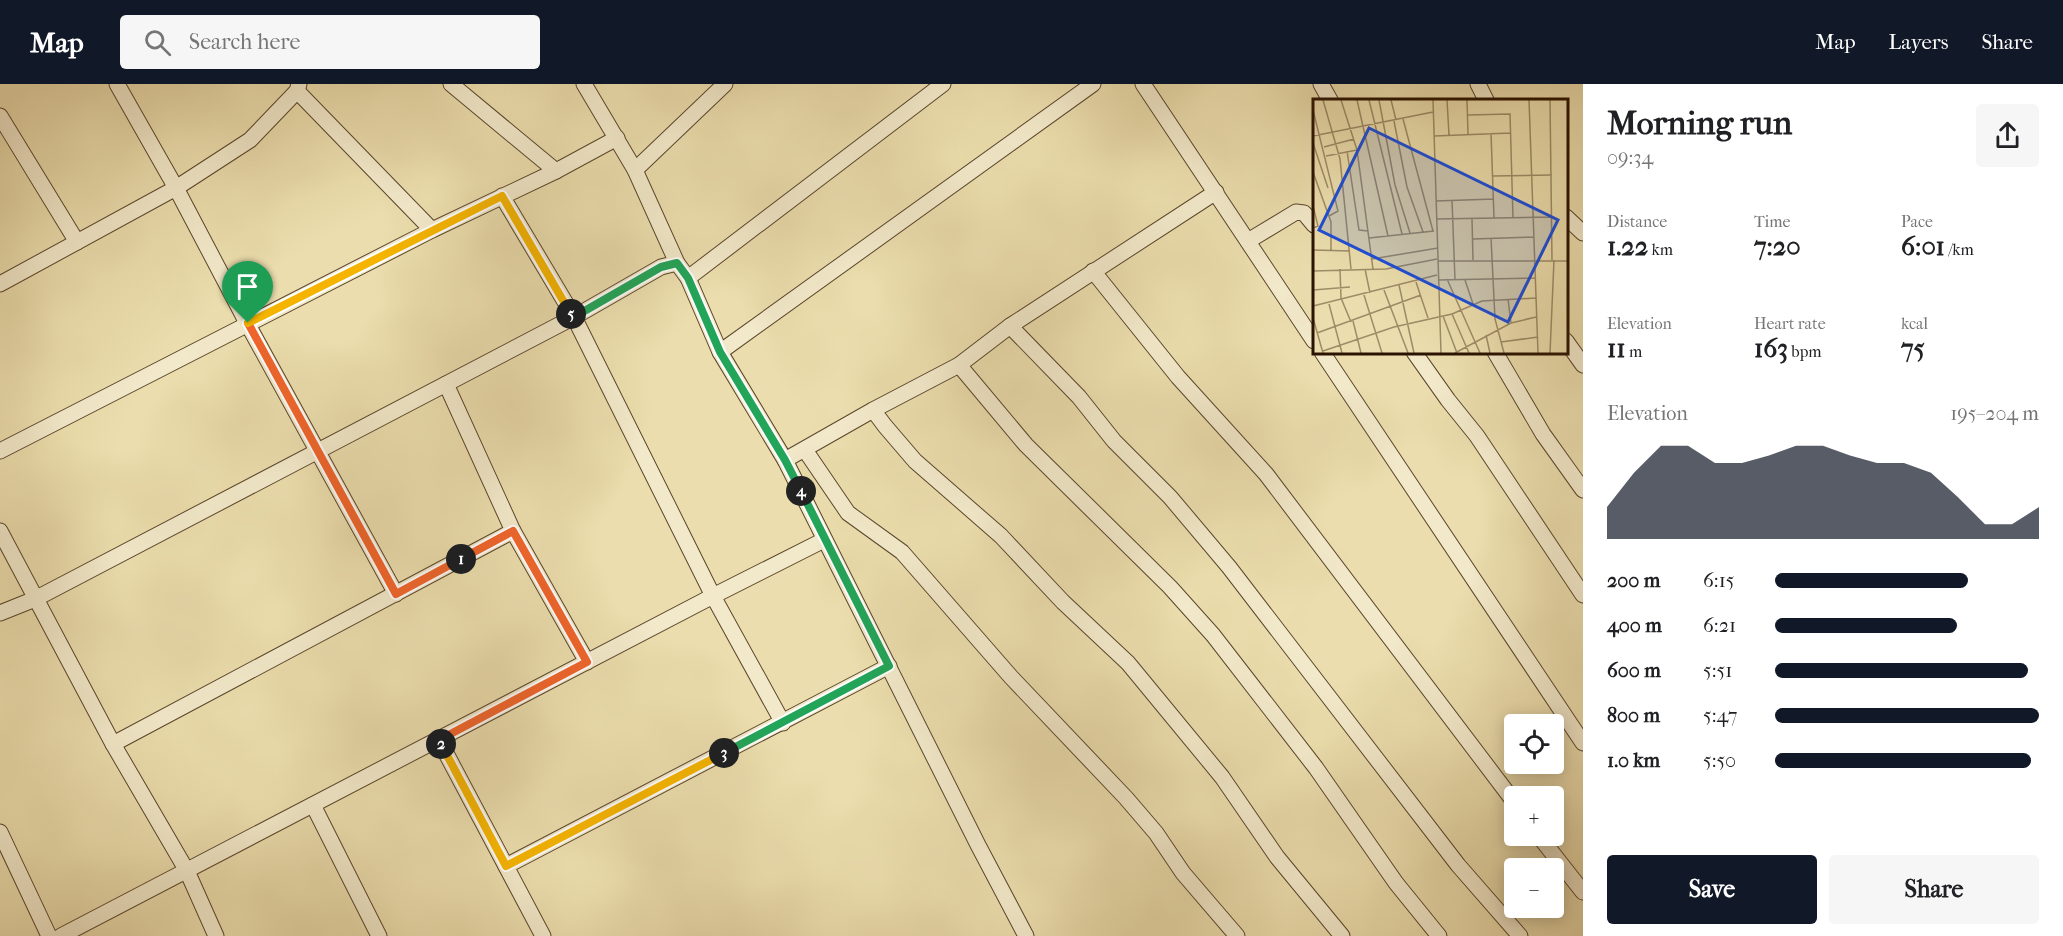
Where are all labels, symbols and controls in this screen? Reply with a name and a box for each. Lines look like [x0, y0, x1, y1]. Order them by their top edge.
search box [120, 15, 540, 69]
text: Map [30, 26, 84, 59]
icon: search [141, 26, 174, 59]
text: Search here [189, 29, 300, 55]
text: Map [1815, 30, 1856, 54]
text: Layers [1889, 30, 1948, 54]
text: Share [1981, 30, 2033, 54]
inset map [1313, 99, 1568, 354]
text: Morning run [1607, 104, 1792, 143]
button: share [1976, 104, 2039, 167]
text: 09:34 [1607, 146, 1653, 169]
text: Distance [1607, 212, 1667, 231]
text: Time [1754, 212, 1790, 231]
text: Pace [1901, 212, 1933, 231]
text: 1.22 [1607, 231, 1648, 262]
text: 7:20 [1754, 231, 1801, 262]
text: 6:01 [1901, 231, 1945, 262]
text: km [1648, 240, 1673, 259]
text: /km [1945, 240, 1974, 259]
pin [222, 261, 273, 323]
icon: arrive [231, 270, 264, 303]
pin: 5 [556, 299, 586, 329]
text: 5 [568, 304, 574, 323]
text: Elevation [1607, 314, 1672, 333]
text: Heart rate [1754, 314, 1826, 333]
text: kcal [1901, 314, 1928, 333]
text: 11 [1607, 333, 1626, 364]
text: 163 [1754, 333, 1788, 364]
text: 75 [1901, 333, 1925, 364]
text: m [1626, 342, 1642, 361]
text: bpm [1788, 342, 1822, 361]
text: Elevation [1607, 402, 1688, 425]
text: 195–204 m [1950, 402, 2039, 425]
pin: 4 [786, 476, 816, 506]
text: 4 [796, 481, 806, 500]
pin: 1 [446, 544, 476, 574]
text: 1 [458, 549, 464, 568]
text: 200 m [1607, 569, 1660, 592]
text: 6:15 [1703, 569, 1734, 592]
text: 400 m [1607, 614, 1662, 637]
text: 6:21 [1703, 614, 1736, 637]
text: 600 m [1607, 659, 1661, 682]
text: 5:51 [1703, 659, 1732, 682]
text: 800 m [1607, 704, 1660, 727]
text: 5:47 [1703, 704, 1737, 727]
map controls [1504, 714, 1564, 918]
button: locate [1504, 714, 1564, 774]
pin: 2 [426, 729, 456, 759]
text: 2 [437, 734, 445, 753]
pin: 3 [709, 738, 739, 768]
text: 3 [721, 743, 727, 762]
text: 1.0 km [1607, 749, 1660, 772]
text: 5:50 [1703, 749, 1736, 772]
button: + [1504, 786, 1564, 846]
button: Save [1607, 855, 1817, 924]
button: Share [1829, 855, 2039, 924]
button: − [1504, 858, 1564, 918]

